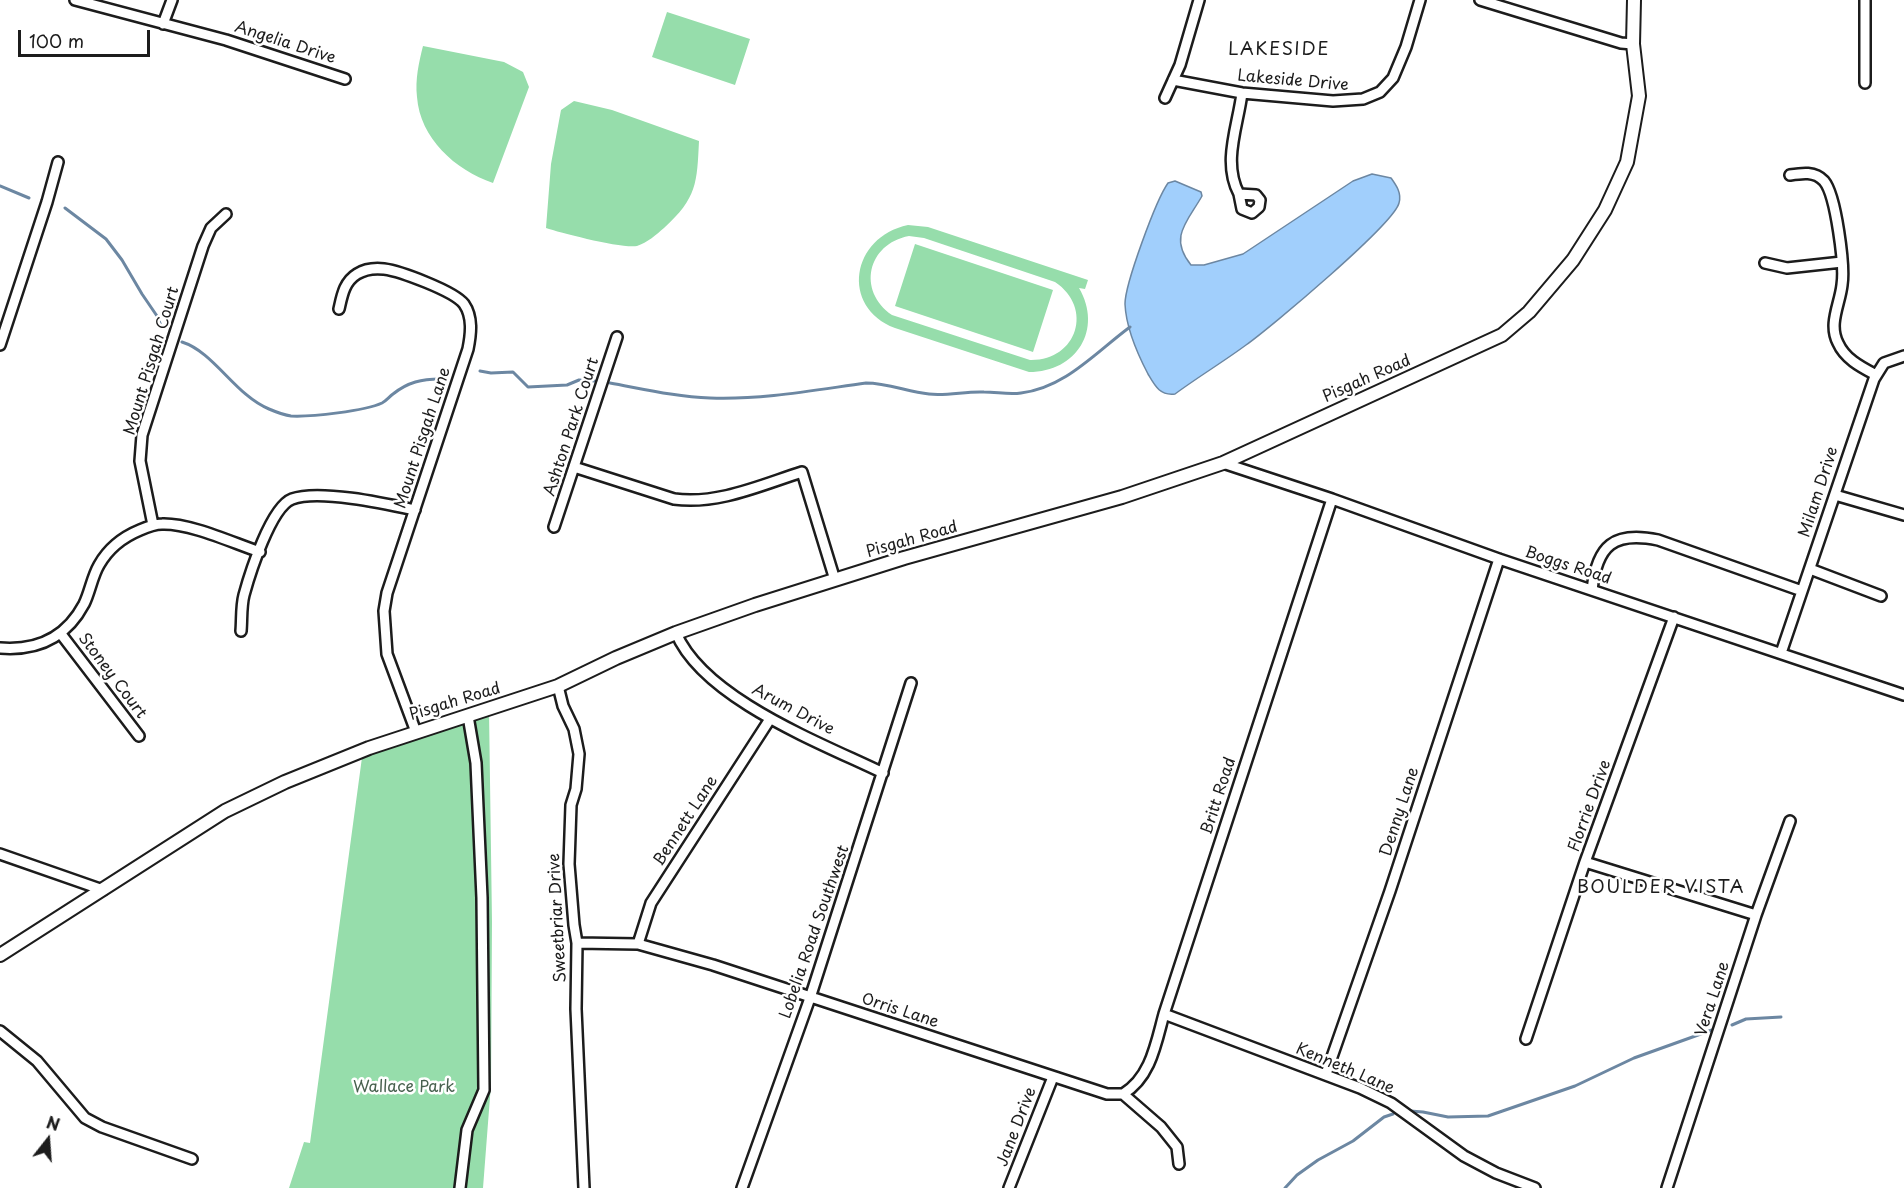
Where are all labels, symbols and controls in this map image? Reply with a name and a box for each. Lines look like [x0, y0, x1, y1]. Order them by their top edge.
scale bar [21, 18, 153, 56]
street label: Angelia Drive [232, 18, 338, 68]
text: 100 m [29, 27, 84, 54]
district label: LAKESIDE [1228, 39, 1330, 61]
street label: Lakeside Drive [1237, 67, 1349, 95]
street label: Mount Pisgah Court [120, 284, 184, 438]
street label: Pisgah Road [1320, 351, 1414, 407]
street label: Ashton Park Court [541, 355, 603, 499]
street label: Mount Pisgah Lane [391, 365, 455, 511]
street label: Milam Drive [1795, 444, 1843, 540]
street label: Pisgah Road [864, 518, 960, 562]
street label: Boggs Road [1522, 543, 1614, 589]
street label: Stoney Court [74, 629, 150, 723]
street label: Pisgah Road [407, 679, 503, 725]
street label: Arum Drive [749, 680, 837, 740]
street label: Britt Road [1197, 755, 1241, 837]
street label: Florrie Drive [1565, 758, 1615, 854]
street label: Denny Lane [1376, 765, 1424, 859]
street label: Bennett Lane [650, 772, 722, 870]
street label: Lobelia Road Southwest [776, 843, 854, 1021]
street label: Sweetbriar Drive [545, 853, 571, 983]
district label: BOULDER VISTA [1578, 877, 1744, 899]
street label: Vera Lane [1692, 959, 1734, 1039]
street label: Orris Lane [859, 989, 941, 1033]
street label: Kenneth Lane [1293, 1040, 1397, 1098]
park label: Wallace Park [353, 1078, 455, 1098]
street label: Jane Drive [993, 1085, 1041, 1169]
text: N [44, 1109, 63, 1136]
north arrow [18, 1110, 78, 1170]

